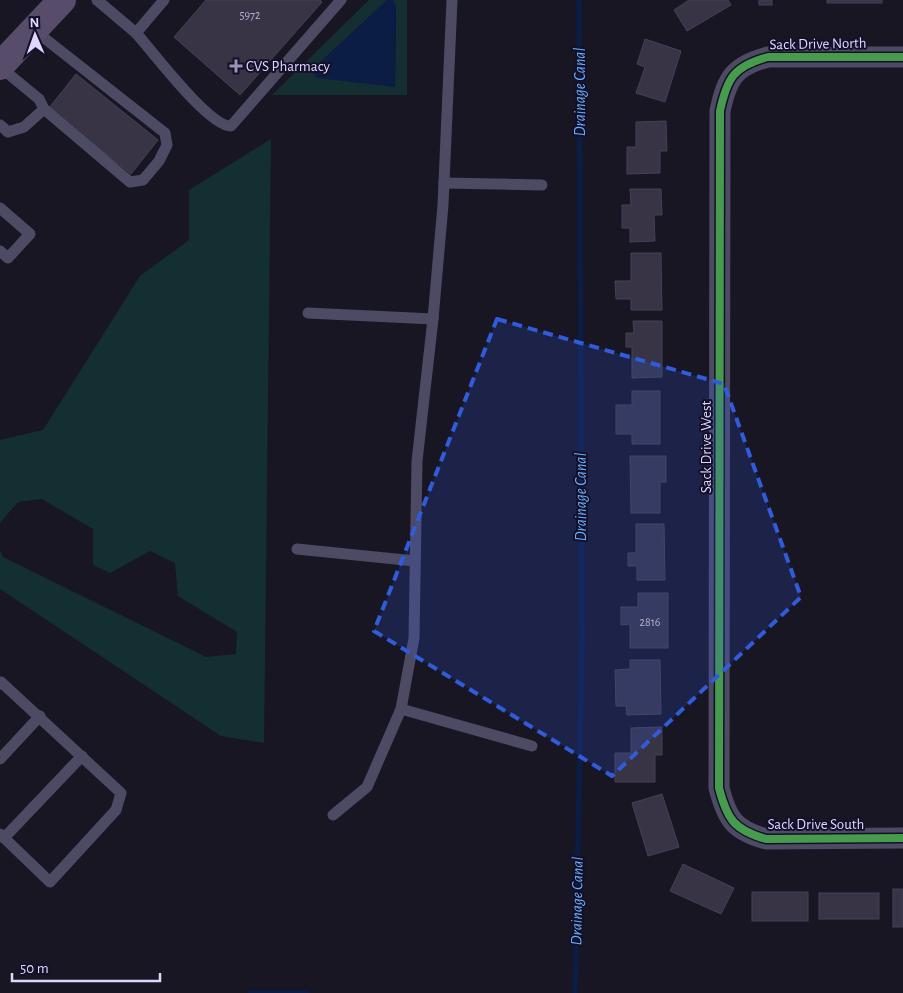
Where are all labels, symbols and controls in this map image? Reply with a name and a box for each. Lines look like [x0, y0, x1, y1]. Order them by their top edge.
house number: 5972 [239, 9, 261, 21]
north arrow [10, 10, 60, 60]
text: N [29, 16, 40, 30]
street label: Sack Drive North [769, 36, 867, 52]
water label: Drainage Canal [572, 48, 588, 136]
place label: CVS Pharmacy [246, 59, 331, 74]
marker: CVS Pharmacy [230, 60, 242, 72]
street label: Sack Drive West [699, 401, 714, 493]
water label: Drainage Canal [573, 453, 589, 541]
house number: 2816 [640, 616, 661, 628]
street label: Sack Drive South [768, 817, 864, 832]
water label: Drainage Canal [568, 856, 586, 945]
scale bar [12, 950, 160, 982]
text: 50 m [20, 961, 49, 976]

